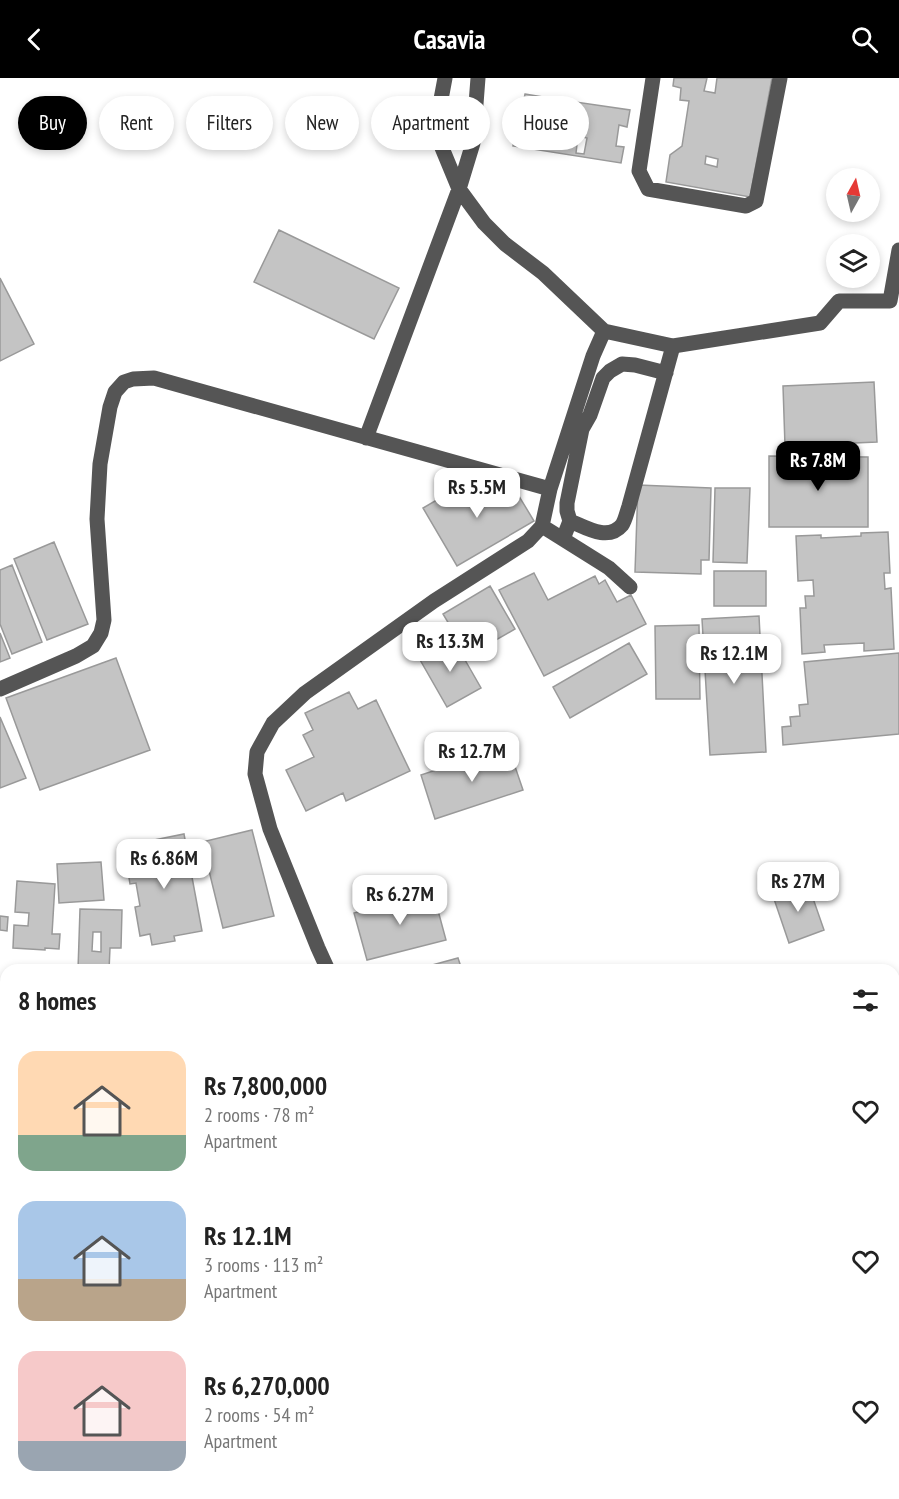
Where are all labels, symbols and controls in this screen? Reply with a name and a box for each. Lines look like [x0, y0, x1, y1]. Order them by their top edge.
text: Casavia [414, 22, 485, 56]
icon: back [18, 23, 51, 56]
icon: search [848, 23, 881, 56]
chip: Buy [18, 96, 87, 150]
chip: Rent [99, 96, 174, 150]
chip: Filters [186, 96, 273, 150]
chip: New [285, 96, 359, 150]
chip: Apartment [371, 96, 490, 150]
chip: House [502, 96, 589, 150]
north arrow [826, 168, 880, 222]
map controls [826, 168, 880, 288]
button: layers [826, 234, 880, 288]
pin: Rs 7.8M [763, 441, 873, 492]
text: Rs 7.8M [790, 447, 846, 473]
pin: Rs 5.5M [422, 468, 532, 519]
text: Rs 5.5M [448, 474, 506, 500]
pin: Rs 13.3M [388, 622, 512, 673]
text: Rs 13.3M [416, 628, 484, 654]
pin: Rs 12.1M [672, 634, 796, 685]
text: Rs 12.1M [700, 640, 768, 666]
pin: Rs 12.7M [410, 732, 534, 783]
text: Rs 12.7M [438, 738, 506, 764]
pin: Rs 6.86M [102, 839, 226, 890]
text: Rs 6.86M [130, 845, 198, 871]
pin: Rs 27M [749, 862, 847, 913]
text: Rs 27M [771, 868, 825, 894]
pin: Rs 6.27M [338, 875, 462, 926]
text: Rs 6.27M [366, 881, 434, 907]
text: 8 homes [18, 984, 96, 1017]
icon: filters [849, 984, 882, 1017]
text: Rs 7,800,000 [204, 1069, 327, 1102]
icon: home [66, 1075, 138, 1147]
icon: heart [849, 1095, 882, 1128]
text: 2 rooms · 78 m² [204, 1102, 314, 1128]
text: Apartment [204, 1128, 277, 1154]
text: Rs 12.1M [204, 1219, 292, 1252]
icon: home [66, 1225, 138, 1297]
icon: heart [849, 1245, 882, 1278]
text: 3 rooms · 113 m² [204, 1252, 323, 1278]
text: Apartment [204, 1278, 277, 1304]
text: Rs 6,270,000 [204, 1369, 330, 1402]
icon: home [66, 1375, 138, 1447]
icon: heart [849, 1395, 882, 1428]
text: 2 rooms · 54 m² [204, 1402, 314, 1428]
text: Apartment [204, 1428, 277, 1454]

